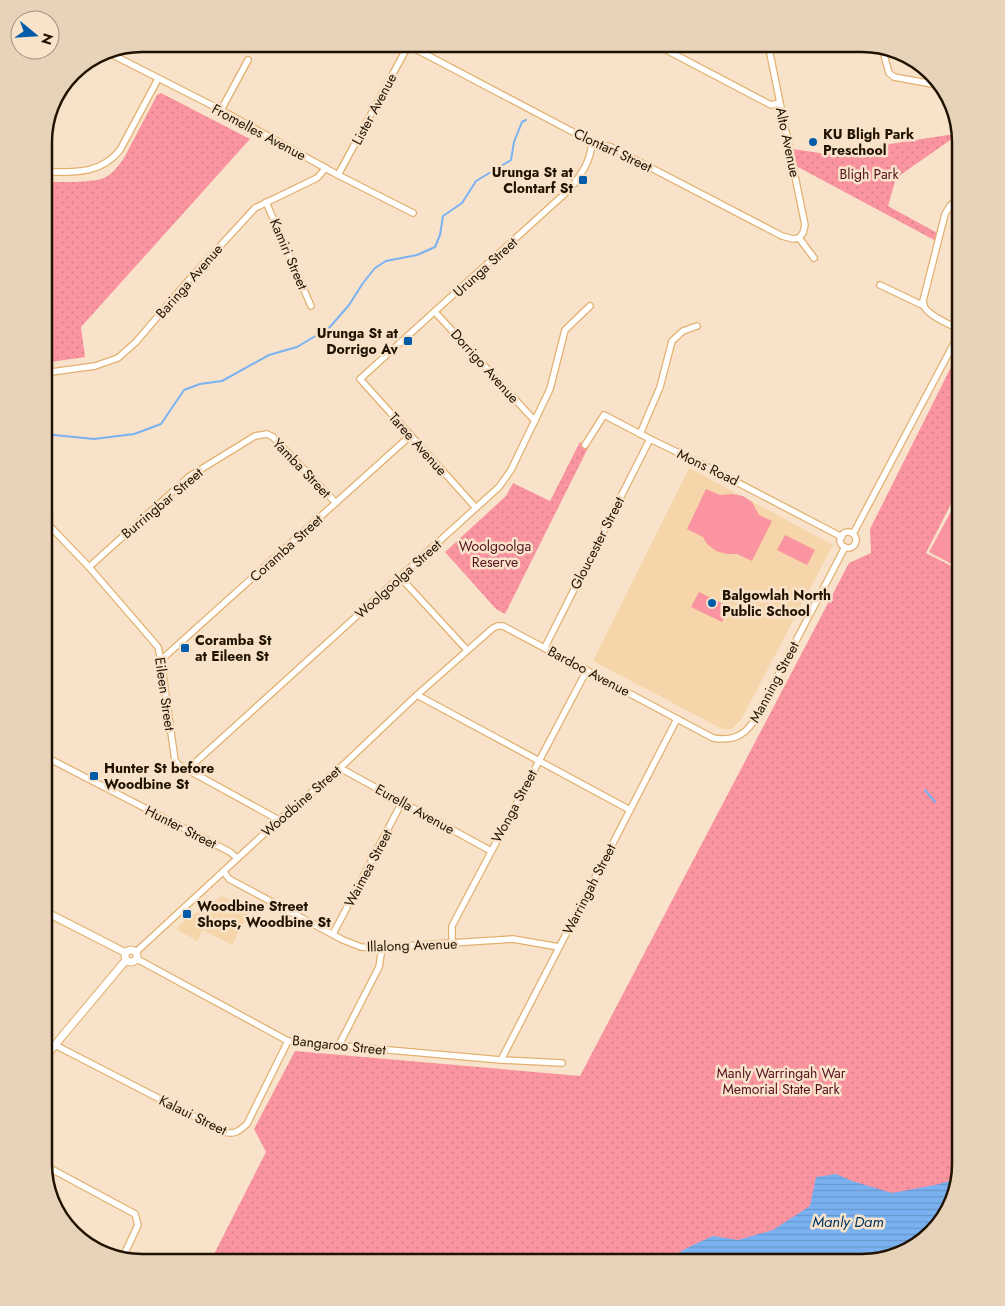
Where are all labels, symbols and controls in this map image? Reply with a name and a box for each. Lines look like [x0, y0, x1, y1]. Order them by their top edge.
north arrow [10, 10, 60, 60]
text: N [36, 31, 59, 47]
street label: Lister Avenue [347, 70, 401, 148]
street label: Fromelles Avenue [208, 99, 310, 165]
street label: Alto Avenue [771, 105, 805, 179]
street label: Clontarf Street [571, 123, 656, 177]
place label: KU Bligh Park Preschool [823, 124, 914, 160]
marker: KU Bligh Park Preschool [807, 136, 819, 148]
place label: Urunga St at Clontarf St [492, 162, 574, 198]
park label: Bligh Park [839, 164, 899, 184]
marker: Urunga St at Clontarf St [577, 174, 589, 186]
street label: Kamiri Street [265, 215, 313, 293]
street label: Urunga Street [448, 232, 522, 301]
street label: Baringa Avenue [151, 239, 227, 323]
place label: Urunga St at Dorrigo Av [317, 323, 399, 359]
street label: Dorrigo Avenue [446, 324, 524, 408]
marker: Urunga St at Dorrigo Av [402, 335, 414, 347]
street label: Taree Avenue [384, 408, 452, 480]
street label: Yamba Street [268, 434, 336, 503]
street label: Mons Road [674, 443, 742, 491]
street label: Burringbar Street [117, 463, 208, 543]
street label: Gloucester Street [565, 493, 629, 593]
street label: Coramba Street [245, 509, 327, 586]
street label: Woolgoolga Street [350, 534, 446, 623]
park label: Woolgoolga Reserve [459, 536, 531, 572]
place label: Balgowlah North Public School [722, 585, 831, 621]
marker: Balgowlah North Public School [706, 597, 718, 609]
place label: Coramba St at Eileen St [195, 630, 272, 666]
street label: Manning Street [744, 637, 804, 726]
street label: Bardoo Avenue [544, 641, 634, 701]
marker: Coramba St at Eileen St [179, 642, 191, 654]
street label: Eileen Street [150, 656, 180, 733]
place label: Hunter St before Woodbine St [104, 758, 214, 794]
street label: Woodbine Street [257, 760, 346, 841]
street label: Wonga Street [486, 765, 542, 846]
marker: Hunter St before Woodbine St [88, 770, 100, 782]
street label: Eurella Avenue [372, 779, 458, 839]
street label: Hunter Street [142, 800, 221, 854]
street label: Waimea Street [339, 825, 397, 910]
street label: Warringah Street [558, 840, 621, 938]
place label: Woodbine Street Shops, Woodbine St [197, 896, 331, 932]
marker: Woodbine Street Shops, Woodbine St [181, 908, 193, 920]
street label: Illalong Avenue [366, 933, 458, 957]
street label: Bangaroo Street [291, 1030, 387, 1060]
park label: Manly Warringah War Memorial State Park [716, 1063, 846, 1099]
street label: Kalaui Street [156, 1090, 231, 1140]
water label: Manly Dam [812, 1211, 884, 1233]

